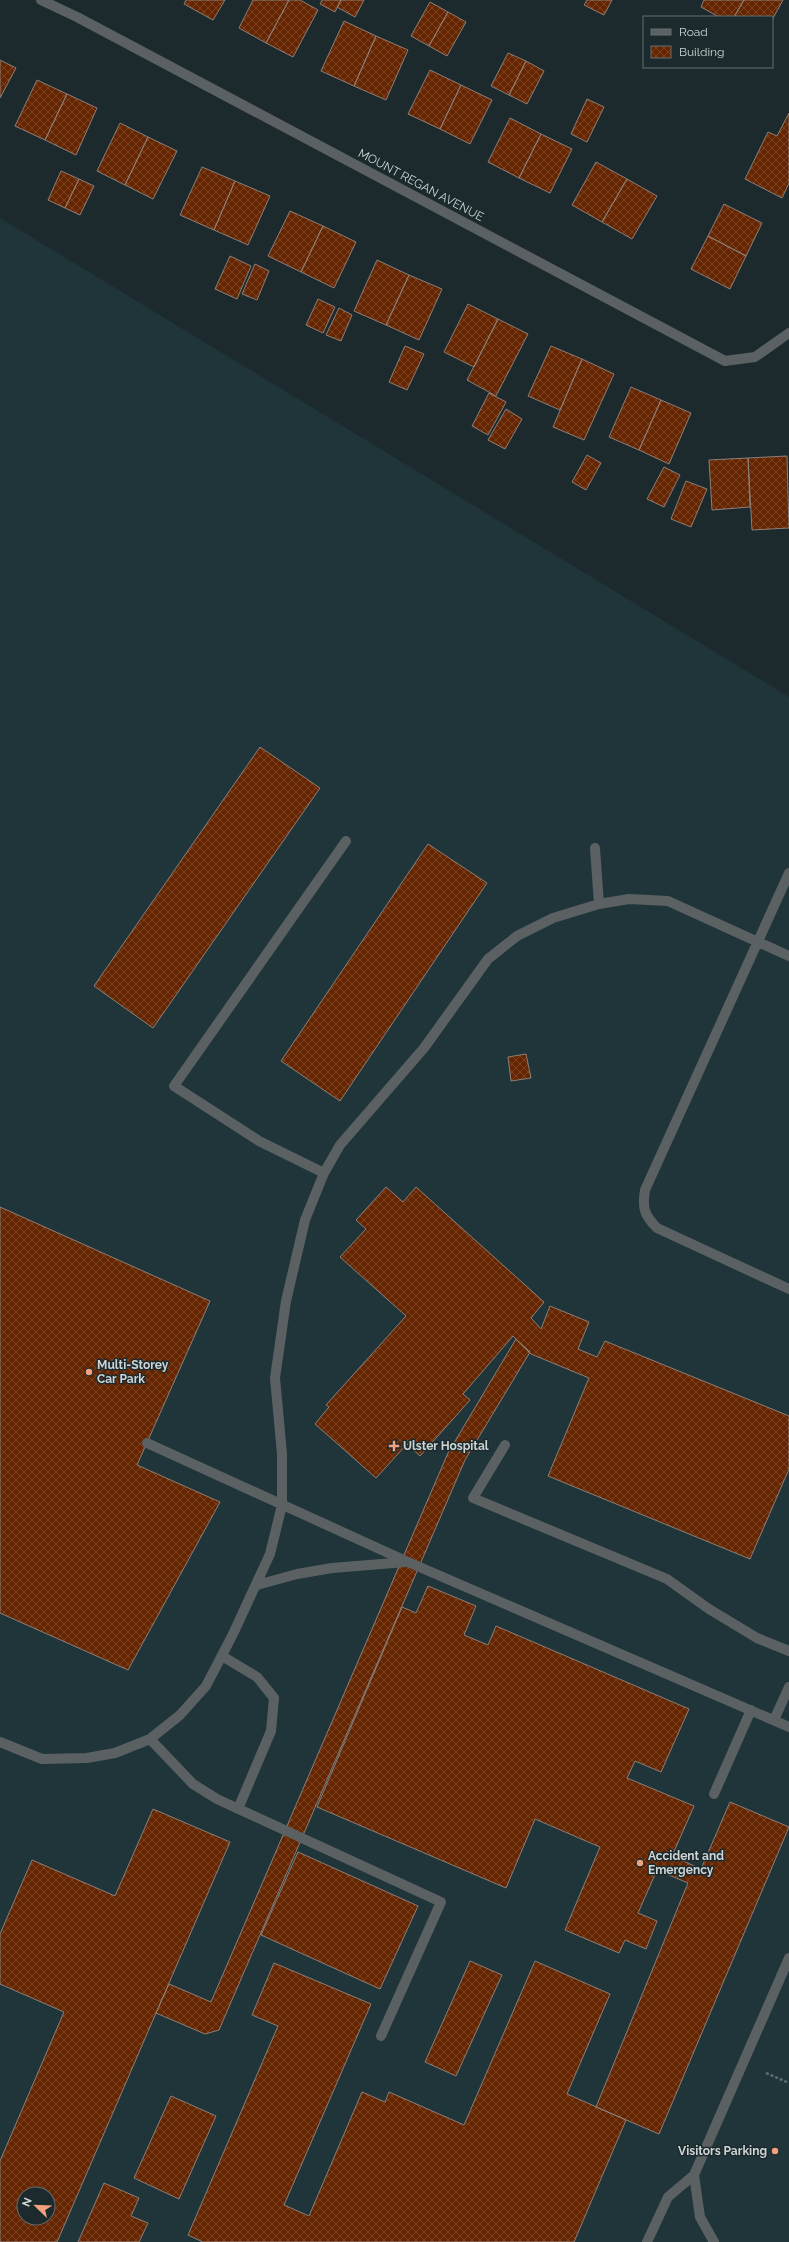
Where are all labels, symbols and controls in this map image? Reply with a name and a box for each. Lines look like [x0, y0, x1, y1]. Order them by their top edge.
legend [643, 16, 773, 68]
text: Road [679, 25, 708, 39]
text: Building [679, 45, 725, 59]
street label: MOUNT REGAN AVENUE [356, 146, 486, 224]
place label: Multi-Storey Car Park [97, 1358, 169, 1386]
marker: Multi-Storey Car Park [84, 1367, 94, 1377]
place label: Ulster Hospital [403, 1439, 489, 1453]
marker: Ulster Hospital [388, 1440, 400, 1452]
place label: Accident and Emergency [648, 1849, 724, 1877]
marker: Accident and Emergency [635, 1858, 645, 1868]
place label: Visitors Parking [678, 2144, 767, 2158]
marker: Visitors Parking [770, 2146, 780, 2156]
north arrow [16, 2186, 56, 2226]
text: N [20, 2196, 35, 2209]

